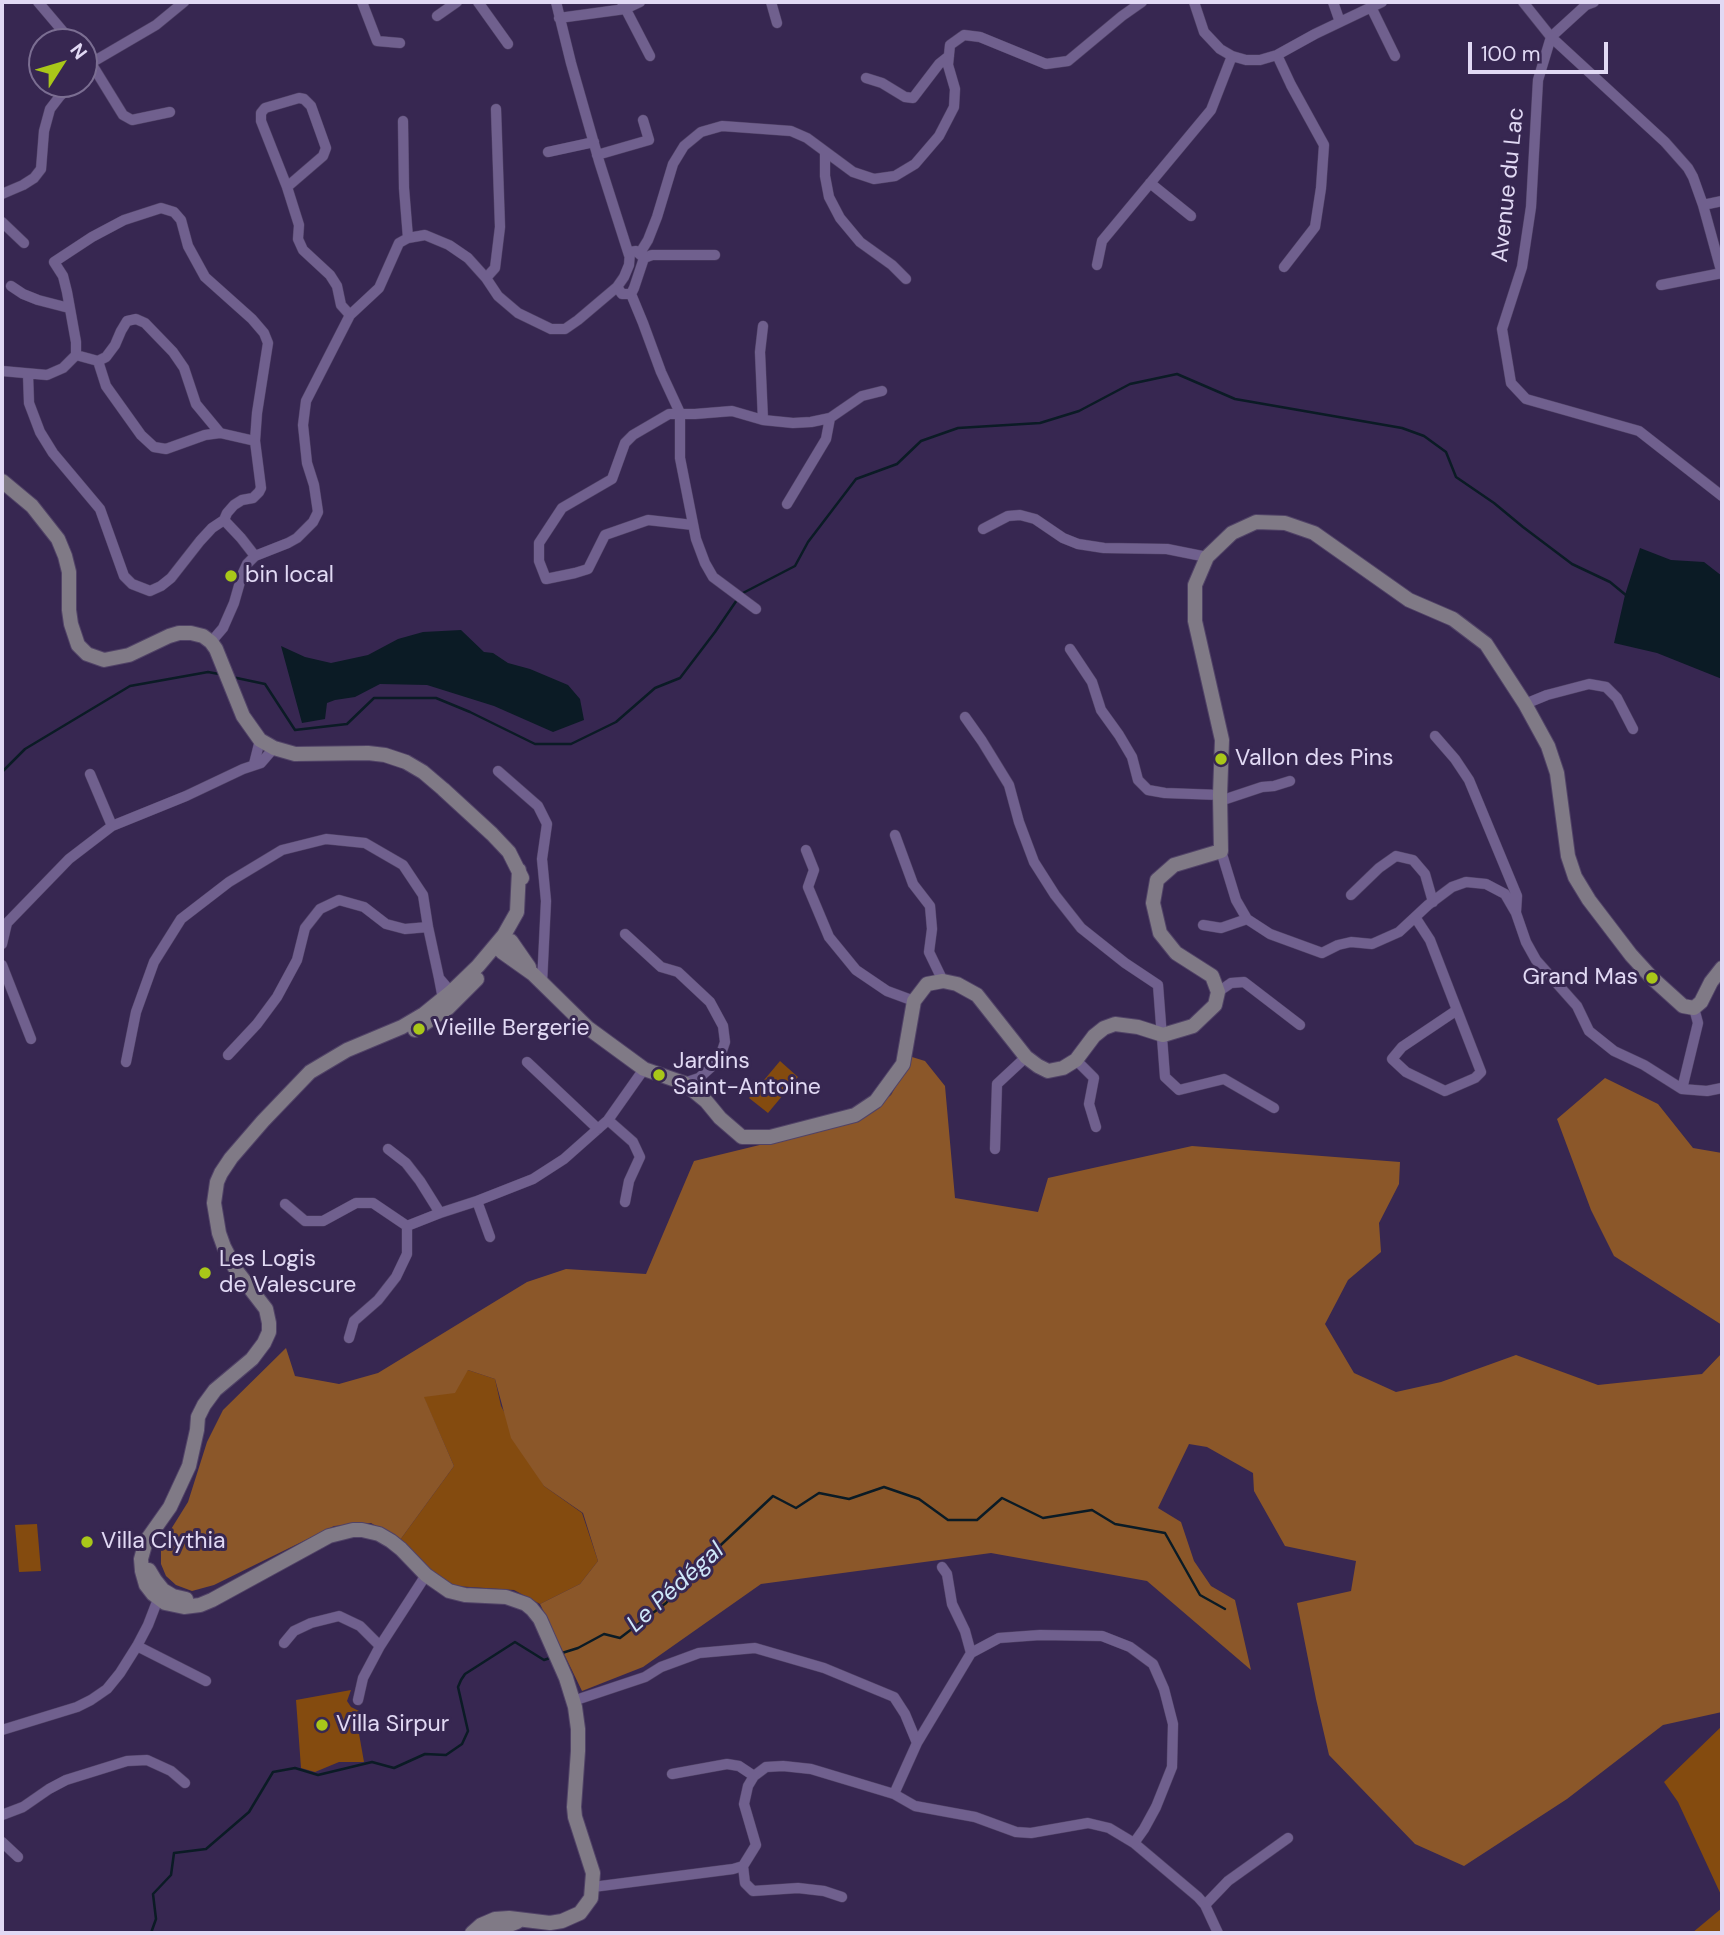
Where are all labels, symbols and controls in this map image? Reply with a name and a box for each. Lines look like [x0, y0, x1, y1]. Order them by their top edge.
north arrow [28, 28, 98, 98]
scale bar [1472, 28, 1612, 72]
text: N [64, 38, 93, 64]
text: 100 m [1481, 40, 1541, 68]
street label: Avenue du Lac [1487, 106, 1531, 264]
place label: bin local [245, 562, 334, 590]
marker: bin local [223, 568, 239, 584]
place label: Vallon des Pins [1235, 745, 1394, 773]
marker: Vallon des Pins [1213, 751, 1229, 767]
place label: Grand Mas [1522, 964, 1638, 992]
marker: Grand Mas [1644, 970, 1660, 986]
place label: Vieille Bergerie [433, 1015, 590, 1043]
marker: Vieille Bergerie [411, 1021, 427, 1037]
place label: Jardins Saint-Antoine [673, 1048, 821, 1102]
marker: Jardins Saint-Antoine [651, 1067, 667, 1083]
place label: Les Logis de Valescure [219, 1246, 356, 1300]
marker: Les Logis de Valescure [197, 1265, 213, 1281]
place label: Villa Clythia [101, 1528, 225, 1556]
marker: Villa Clythia [79, 1534, 95, 1550]
water label: Le Pédégal [622, 1537, 730, 1639]
place label: Villa Sirpur [336, 1711, 449, 1739]
marker: Villa Sirpur [314, 1717, 330, 1733]

